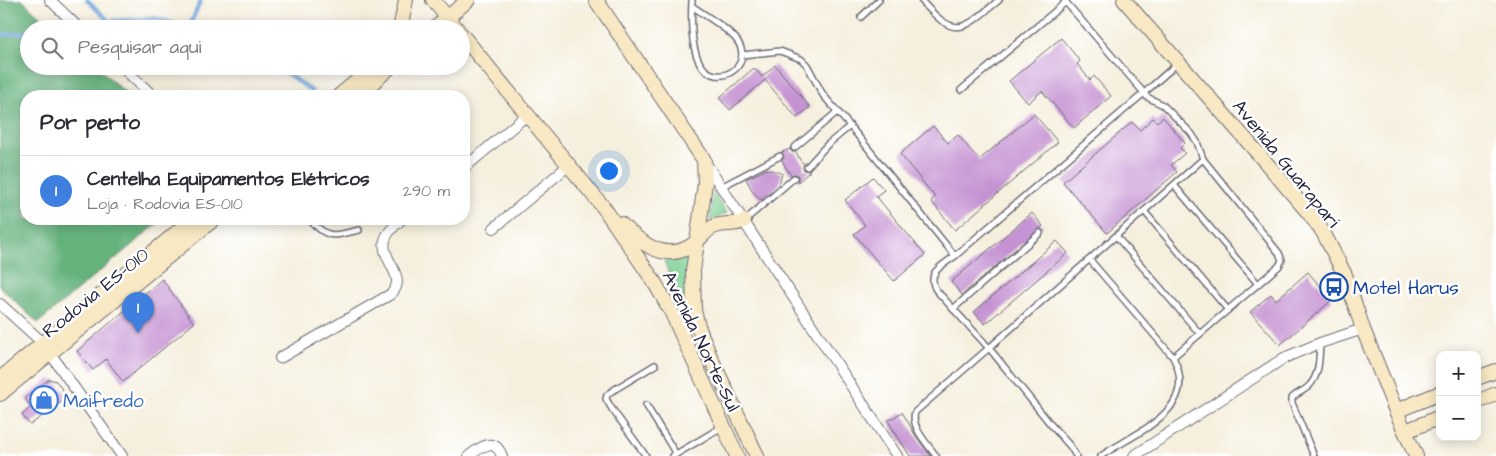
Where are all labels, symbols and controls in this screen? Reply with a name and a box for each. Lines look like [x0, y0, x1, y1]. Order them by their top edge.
search box [20, 20, 470, 75]
icon: search [38, 34, 66, 62]
text: Pesquisar aqui [78, 34, 201, 61]
street label: Avenida Guarapari [1226, 94, 1346, 234]
text: Por perto [40, 108, 140, 137]
your location [596, 158, 622, 184]
text: Centelha Equipamentos Elétricos [87, 166, 370, 193]
text: 1 [55, 180, 57, 202]
text: 290 m [403, 180, 450, 202]
text: Loja · Rodovia ES-010 [87, 193, 243, 215]
street label: Rodovia ES-010 [37, 242, 153, 342]
street label: Avenida Norte-Sul [655, 267, 746, 417]
bus stop icon: Motel Harus [1319, 272, 1349, 302]
place label: Motel Harus [1353, 275, 1459, 302]
pin: 1 [122, 292, 154, 333]
map controls [1436, 351, 1481, 441]
button: + [1436, 351, 1481, 396]
shop icon: Maifredo [29, 385, 59, 415]
place label: Maifredo [63, 388, 144, 415]
button: − [1436, 396, 1481, 441]

